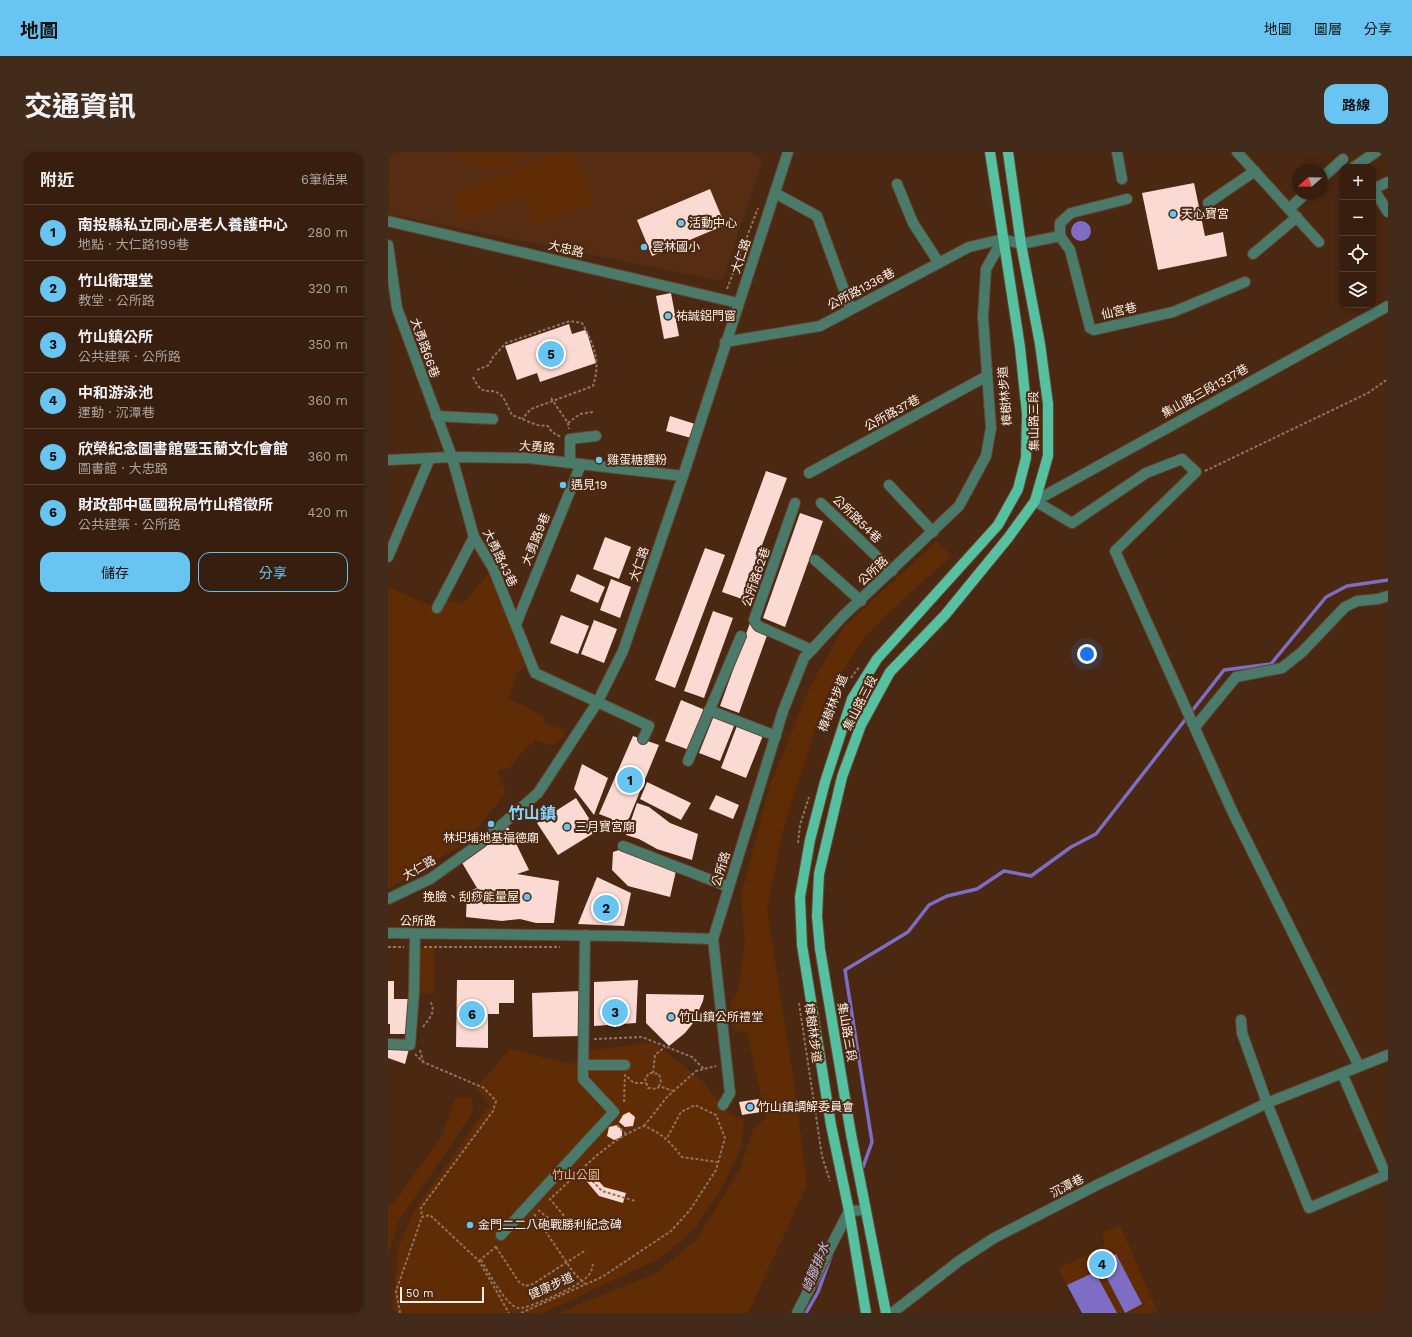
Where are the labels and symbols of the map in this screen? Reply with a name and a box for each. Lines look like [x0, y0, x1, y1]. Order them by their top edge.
north arrow [1292, 164, 1328, 200]
place label: 天心寶宮 [1181, 207, 1229, 221]
marker: 天心寶宮 [1168, 209, 1178, 219]
place label: 活動中心 [689, 216, 737, 230]
marker: 活動中心 [676, 218, 686, 228]
street label: 大仁路 [729, 237, 753, 275]
street label: 大忠路 [547, 238, 585, 260]
place label: 雲林國小 [652, 240, 700, 254]
marker: 雲林國小 [639, 242, 649, 252]
street label: 公所路1336巷 [825, 265, 897, 313]
street label: 仙宮巷 [1100, 300, 1138, 322]
place label: 祐誠鋁門窗 [676, 309, 736, 323]
marker: 祐誠鋁門窗 [663, 311, 673, 321]
street label: 大勇路66巷 [408, 316, 442, 380]
pin: 5 [538, 339, 564, 369]
street label: 集山路三段1337巷 [1159, 361, 1251, 421]
street label: 樟樹林步道 [995, 365, 1015, 427]
street label: 集山路三段 [1026, 391, 1042, 451]
street label: 公所路37巷 [862, 392, 922, 434]
street label: 大勇路 [519, 439, 555, 455]
place label: 雞蛋糖麵粉 [607, 453, 667, 467]
marker: 雞蛋糖麵粉 [594, 455, 604, 465]
place label: 遇見19 [571, 478, 607, 492]
marker: 遇見19 [558, 480, 568, 490]
street label: 公所路54巷 [830, 492, 884, 546]
street label: 大勇路9巷 [519, 511, 553, 567]
street label: 大勇路43巷 [480, 527, 520, 589]
street label: 大仁路 [627, 545, 651, 583]
street label: 公所路62巷 [739, 545, 773, 609]
street label: 公所路 [855, 554, 891, 588]
your location [1077, 644, 1097, 664]
street label: 樟樹林步道 [816, 672, 850, 734]
street label: 集山路三段 [840, 673, 880, 733]
pin: 1 [617, 765, 643, 795]
district label: 竹山鎮 [508, 804, 556, 823]
marker: 林圯埔地基福德廟 [486, 819, 496, 829]
place label: 三月寶宮廟 [575, 820, 635, 834]
marker: 三月寶宮廟 [562, 822, 572, 832]
place label: 林圯埔地基福德廟 [443, 831, 539, 845]
street label: 公所路 [709, 850, 733, 888]
street label: 大仁路 [400, 853, 438, 883]
place label: 挽臉、刮痧能量屋 [423, 890, 519, 904]
marker: 挽臉、刮痧能量屋 [522, 892, 532, 902]
pin: 2 [593, 893, 619, 923]
street label: 公所路 [400, 914, 436, 928]
pin: 3 [602, 997, 628, 1027]
pin: 6 [459, 999, 485, 1029]
street label: 集山路三段 [835, 1001, 859, 1063]
street label: 樟樹林步道 [802, 1002, 824, 1064]
place label: 竹山鎮公所禮堂 [679, 1010, 763, 1024]
marker: 竹山鎮公所禮堂 [666, 1012, 676, 1022]
place label: 竹山鎮調解委員會 [758, 1100, 854, 1114]
marker: 竹山鎮調解委員會 [745, 1102, 755, 1112]
park label: 竹山公園 [552, 1168, 600, 1182]
street label: 沉潭巷 [1048, 1172, 1086, 1200]
place label: 金門二二八砲戰勝利紀念碑 [478, 1218, 622, 1232]
marker: 金門二二八砲戰勝利紀念碑 [465, 1220, 475, 1230]
water label: 崎腳排水 [799, 1239, 833, 1294]
pin: 4 [1089, 1249, 1115, 1279]
street label: 健康步道 [526, 1270, 576, 1302]
scale bar [400, 1285, 484, 1304]

